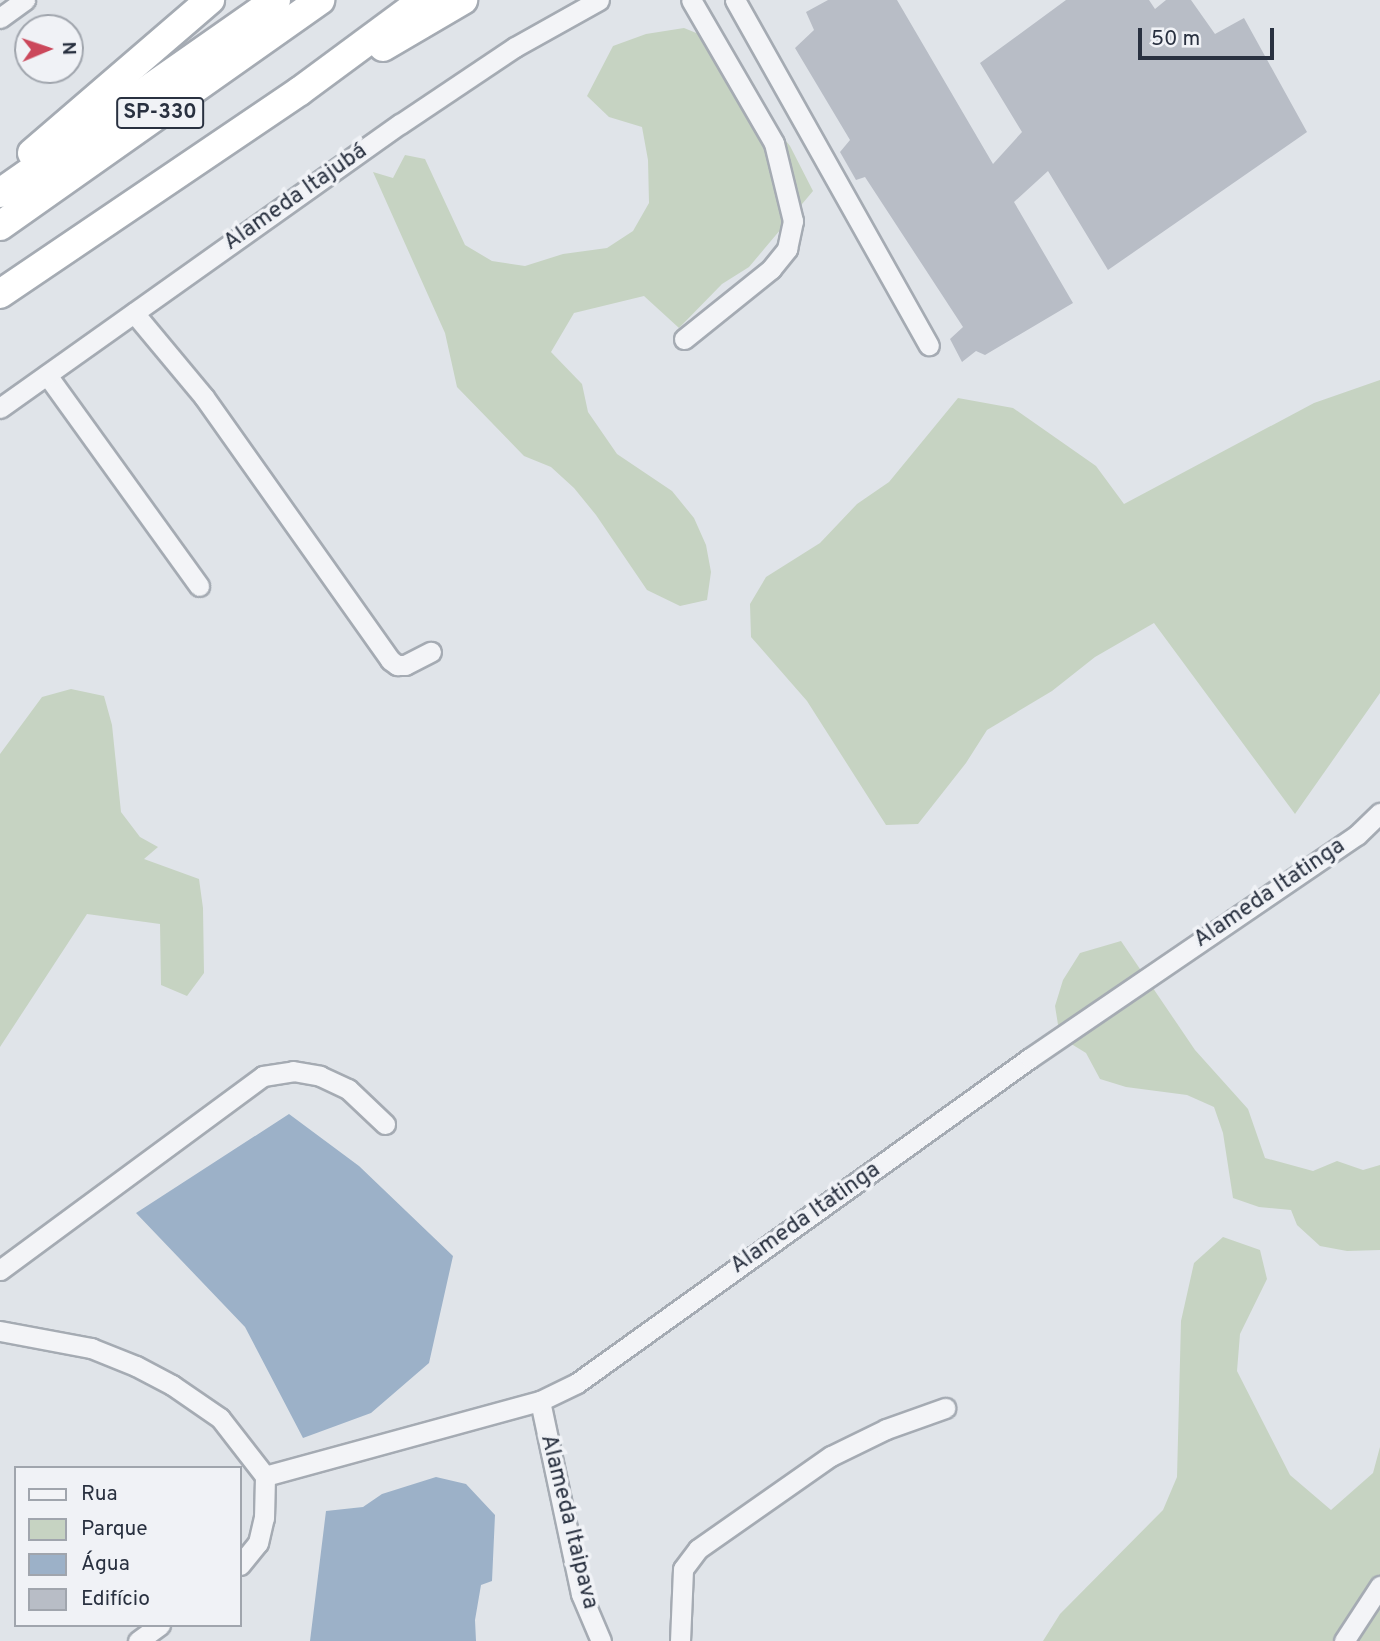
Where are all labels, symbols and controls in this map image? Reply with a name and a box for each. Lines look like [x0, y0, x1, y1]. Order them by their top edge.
north arrow [14, 14, 84, 84]
scale bar [1142, 14, 1278, 58]
text: 50 m [1151, 26, 1200, 53]
text: N [56, 41, 80, 56]
road number: SP-330 [114, 96, 206, 130]
street label: Alameda Itajubá [219, 138, 373, 258]
street label: Alameda Itatinga [1189, 833, 1351, 955]
street label: Alameda Itatinga [726, 1157, 886, 1281]
street label: Alameda Itaipava [533, 1432, 603, 1612]
legend [14, 1466, 242, 1627]
text: Rua [81, 1481, 118, 1508]
text: Parque [81, 1516, 148, 1543]
text: Água [81, 1551, 130, 1578]
text: Edifício [81, 1586, 150, 1613]

